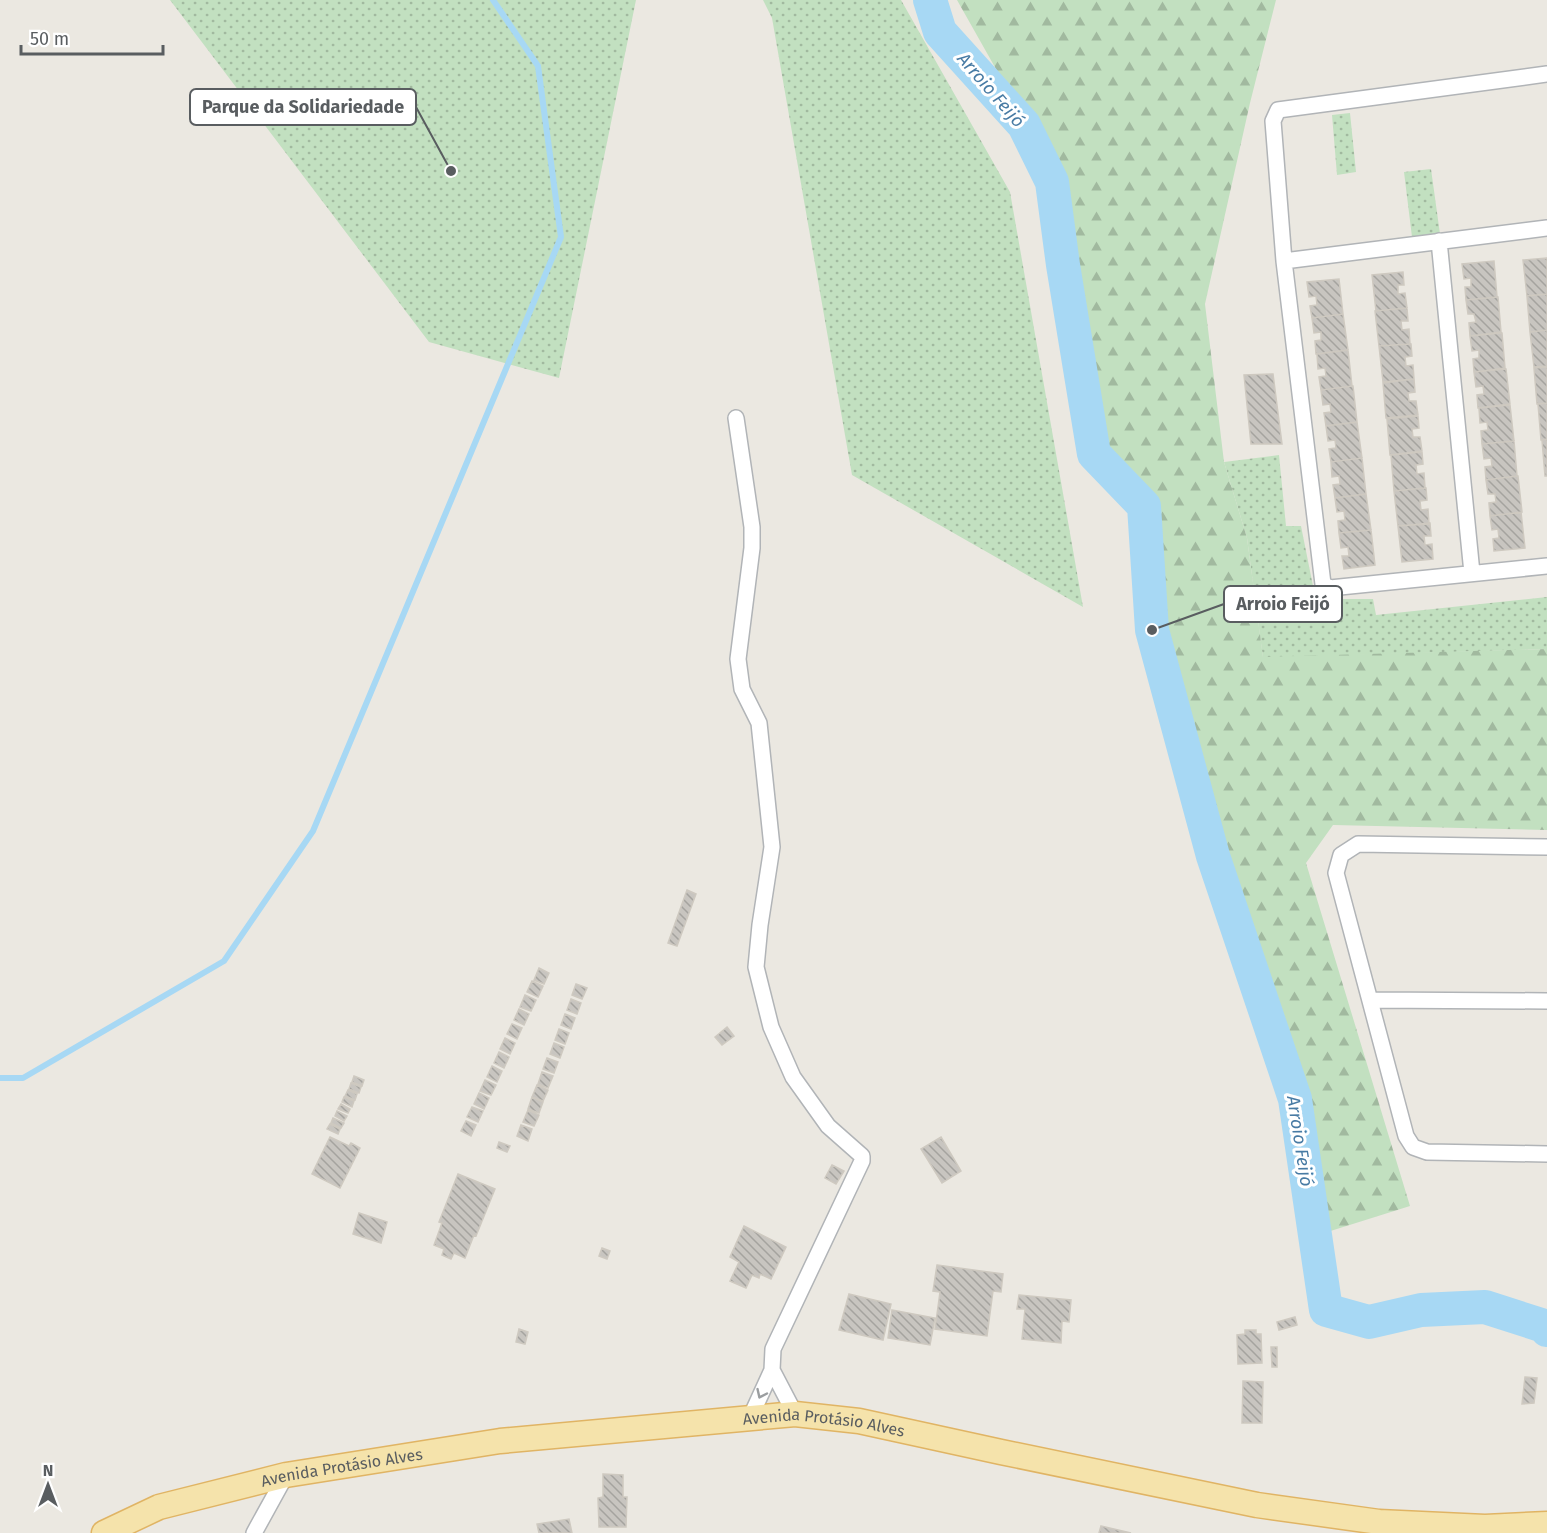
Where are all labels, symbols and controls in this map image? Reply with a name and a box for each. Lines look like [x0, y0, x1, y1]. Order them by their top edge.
scale bar [21, 18, 164, 56]
text: 50 m [30, 28, 69, 50]
water label: Arroio Feijó [952, 47, 1029, 132]
callout: Parque da Solidariedade [190, 89, 416, 125]
text: Parque da Solidariedade [202, 96, 404, 118]
callout: Arroio Feijó [1224, 586, 1342, 622]
text: Arroio Feijó [1235, 593, 1330, 615]
water label: Arroio Feijó [1282, 1093, 1318, 1188]
one-way arrow [756, 1388, 768, 1399]
street label: Avenida Protásio Alves [742, 1405, 907, 1441]
street label: Avenida Protásio Alves [259, 1444, 424, 1491]
north arrow [18, 1455, 78, 1515]
text: N [43, 1461, 53, 1480]

